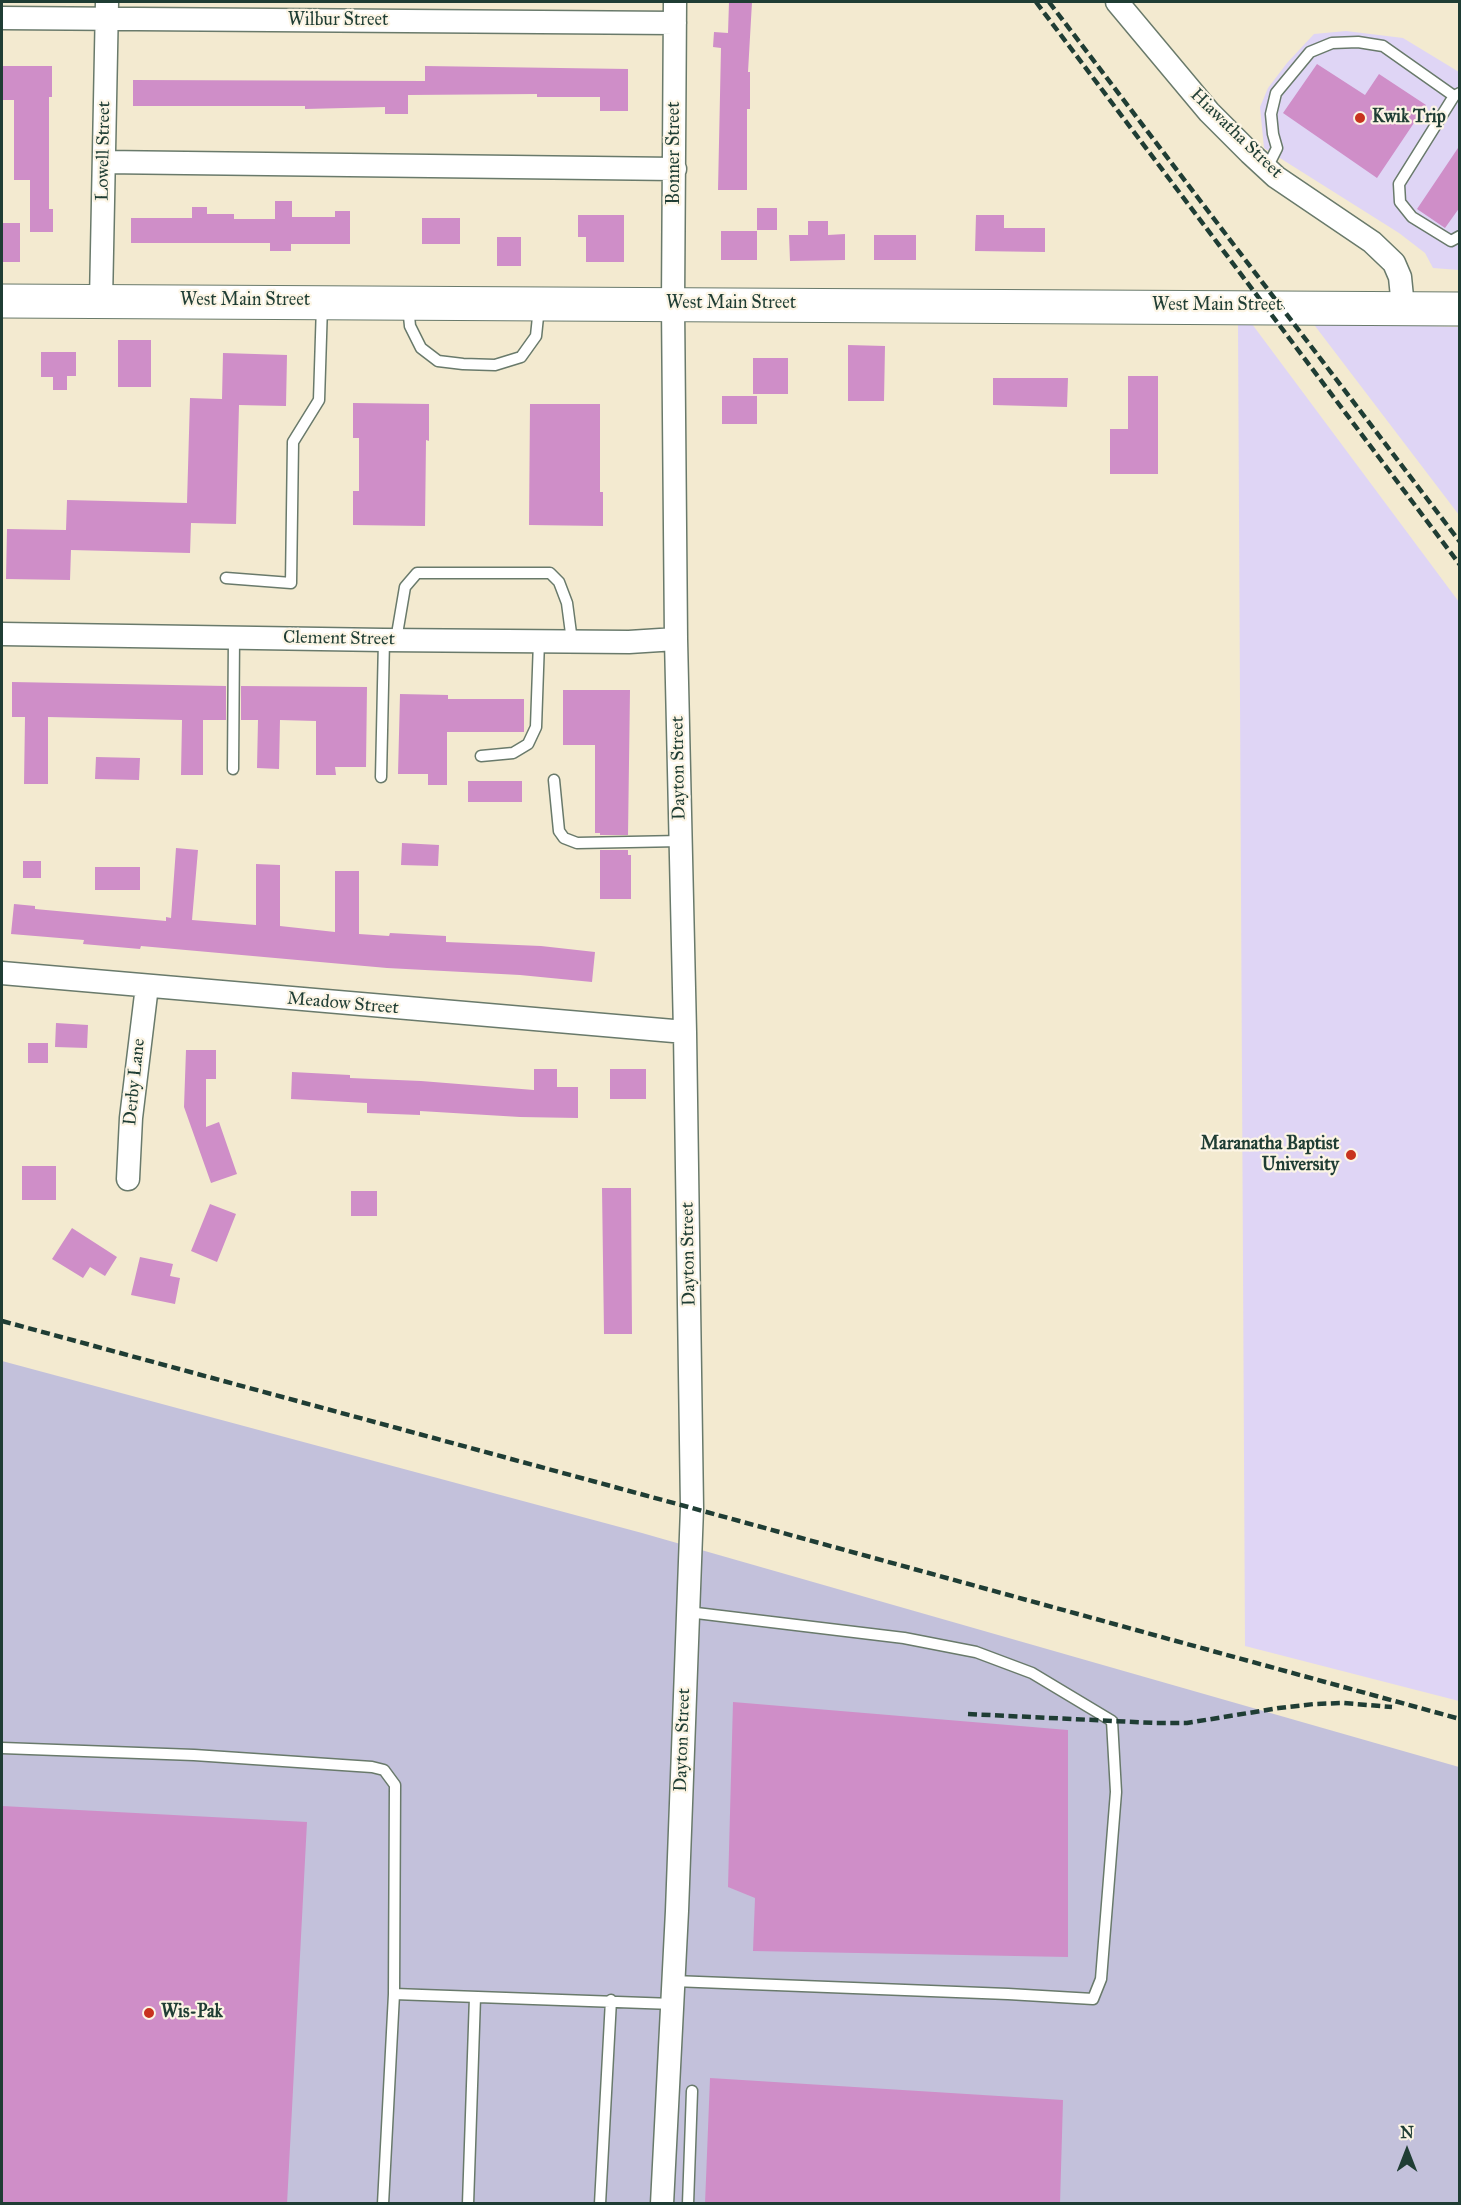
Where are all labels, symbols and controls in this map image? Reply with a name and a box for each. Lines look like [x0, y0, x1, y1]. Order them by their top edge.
street label: Wilbur Street [288, 10, 388, 32]
street label: Hiawatha Street [1185, 85, 1287, 183]
street label: Lowell Street [92, 101, 116, 201]
street label: Bonner Street [664, 101, 686, 205]
place label: Kwik Trip [1372, 107, 1446, 129]
marker: Kwik Trip [1353, 111, 1367, 125]
street label: West Main Street [180, 290, 310, 312]
street label: West Main Street [666, 293, 796, 315]
street label: West Main Street [1152, 295, 1282, 317]
street label: Clement Street [283, 627, 395, 651]
street label: Dayton Street [667, 716, 691, 820]
street label: Meadow Street [286, 988, 400, 1020]
street label: Derby Lane [120, 1037, 150, 1127]
place label: Maranatha Baptist University [1201, 1134, 1339, 1176]
marker: Maranatha Baptist University [1344, 1148, 1358, 1162]
street label: Dayton Street [677, 1202, 701, 1306]
street label: Dayton Street [670, 1688, 696, 1792]
place label: Wis-Pak [161, 2002, 223, 2024]
marker: Wis-Pak [142, 2006, 156, 2020]
north arrow [1377, 2121, 1437, 2181]
text: N [1400, 2123, 1414, 2142]

